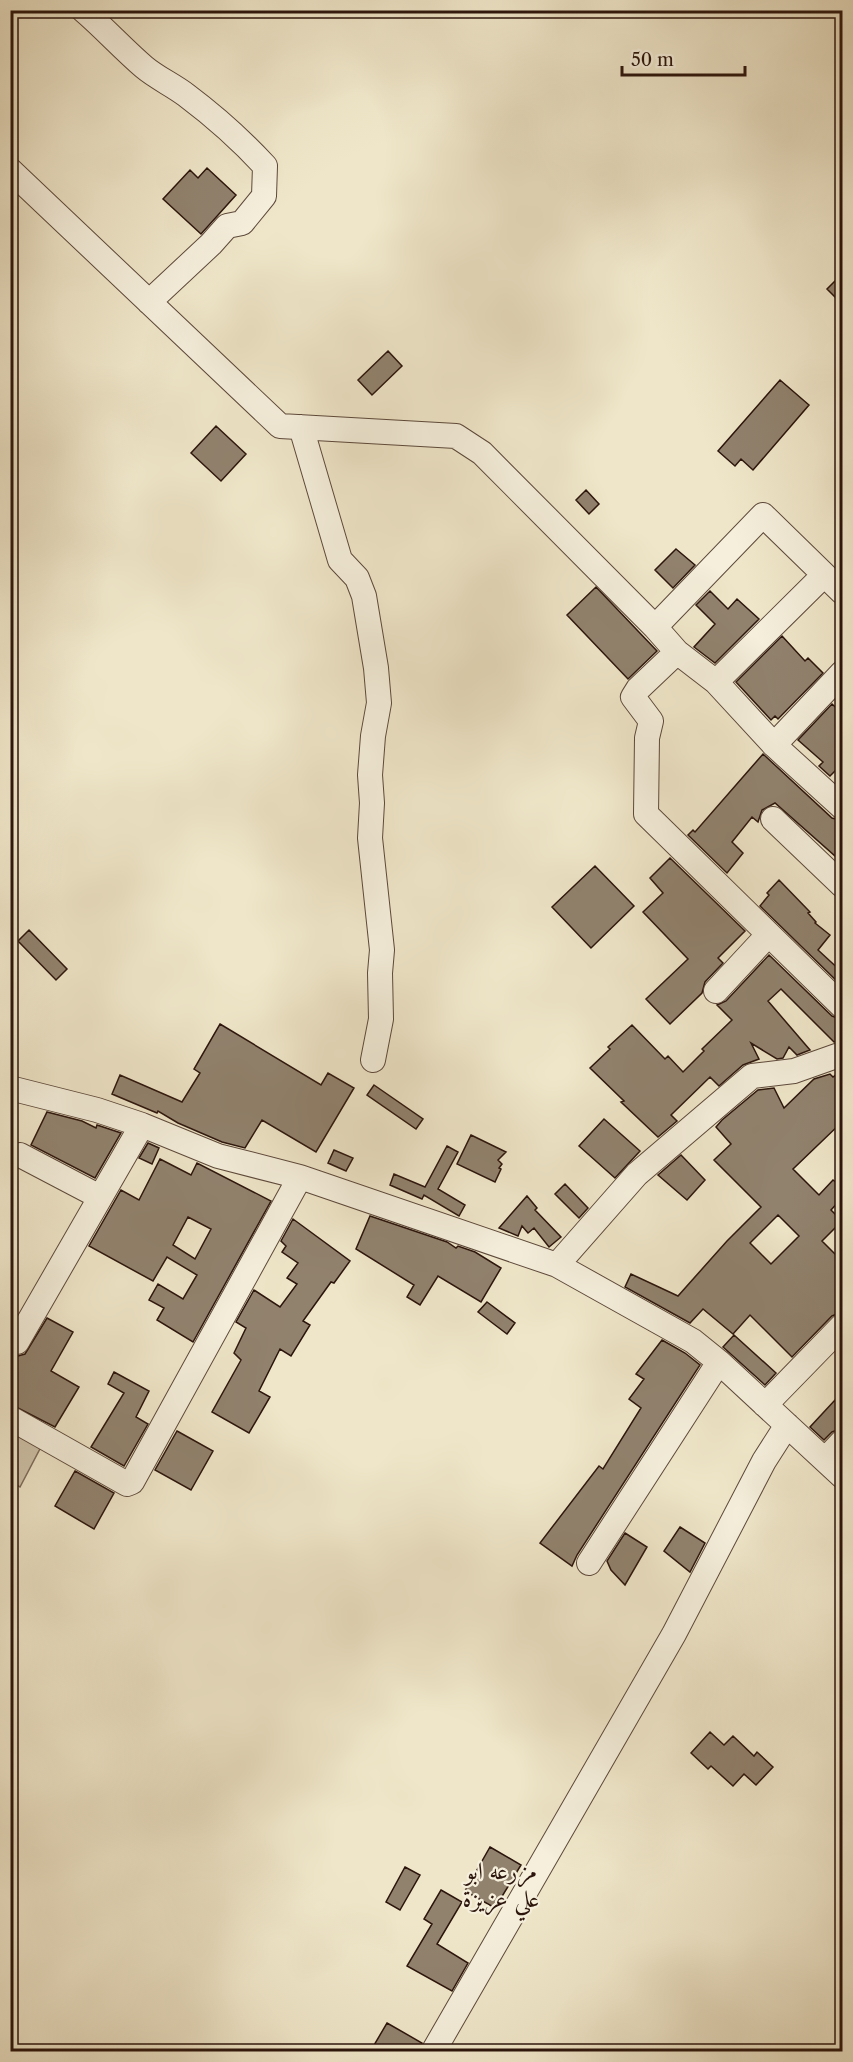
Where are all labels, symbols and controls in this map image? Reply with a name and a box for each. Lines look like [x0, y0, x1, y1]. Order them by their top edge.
scale bar [622, 39, 745, 77]
text: 50 m [631, 49, 674, 71]
district label: مزرعه ابو علي عزيزة [463, 1856, 539, 1922]

